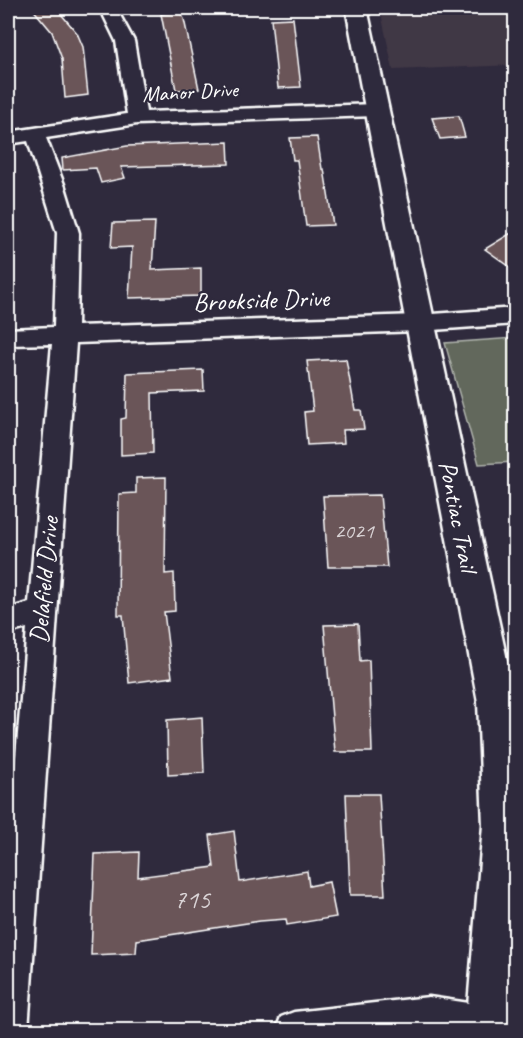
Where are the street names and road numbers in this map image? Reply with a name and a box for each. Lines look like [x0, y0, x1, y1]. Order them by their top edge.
street label: Manor Drive [142, 75, 240, 108]
street label: Brookside Drive [193, 281, 331, 319]
street label: Pontiac Trail [431, 458, 486, 579]
street label: Delafield Drive [22, 514, 66, 645]

